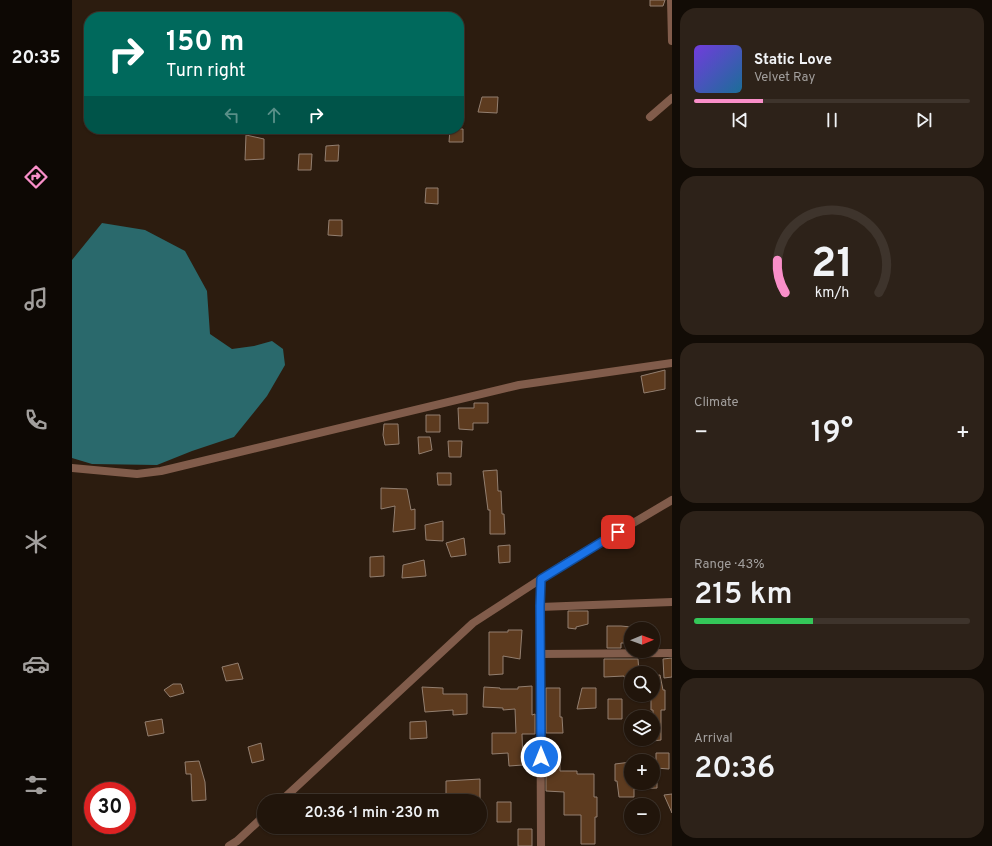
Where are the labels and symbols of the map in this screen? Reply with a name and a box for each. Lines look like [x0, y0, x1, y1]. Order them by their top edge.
pin [601, 515, 635, 549]
north arrow [624, 622, 660, 658]
position arrow [520, 736, 562, 778]
speed limit sign: 30 [84, 782, 136, 834]

